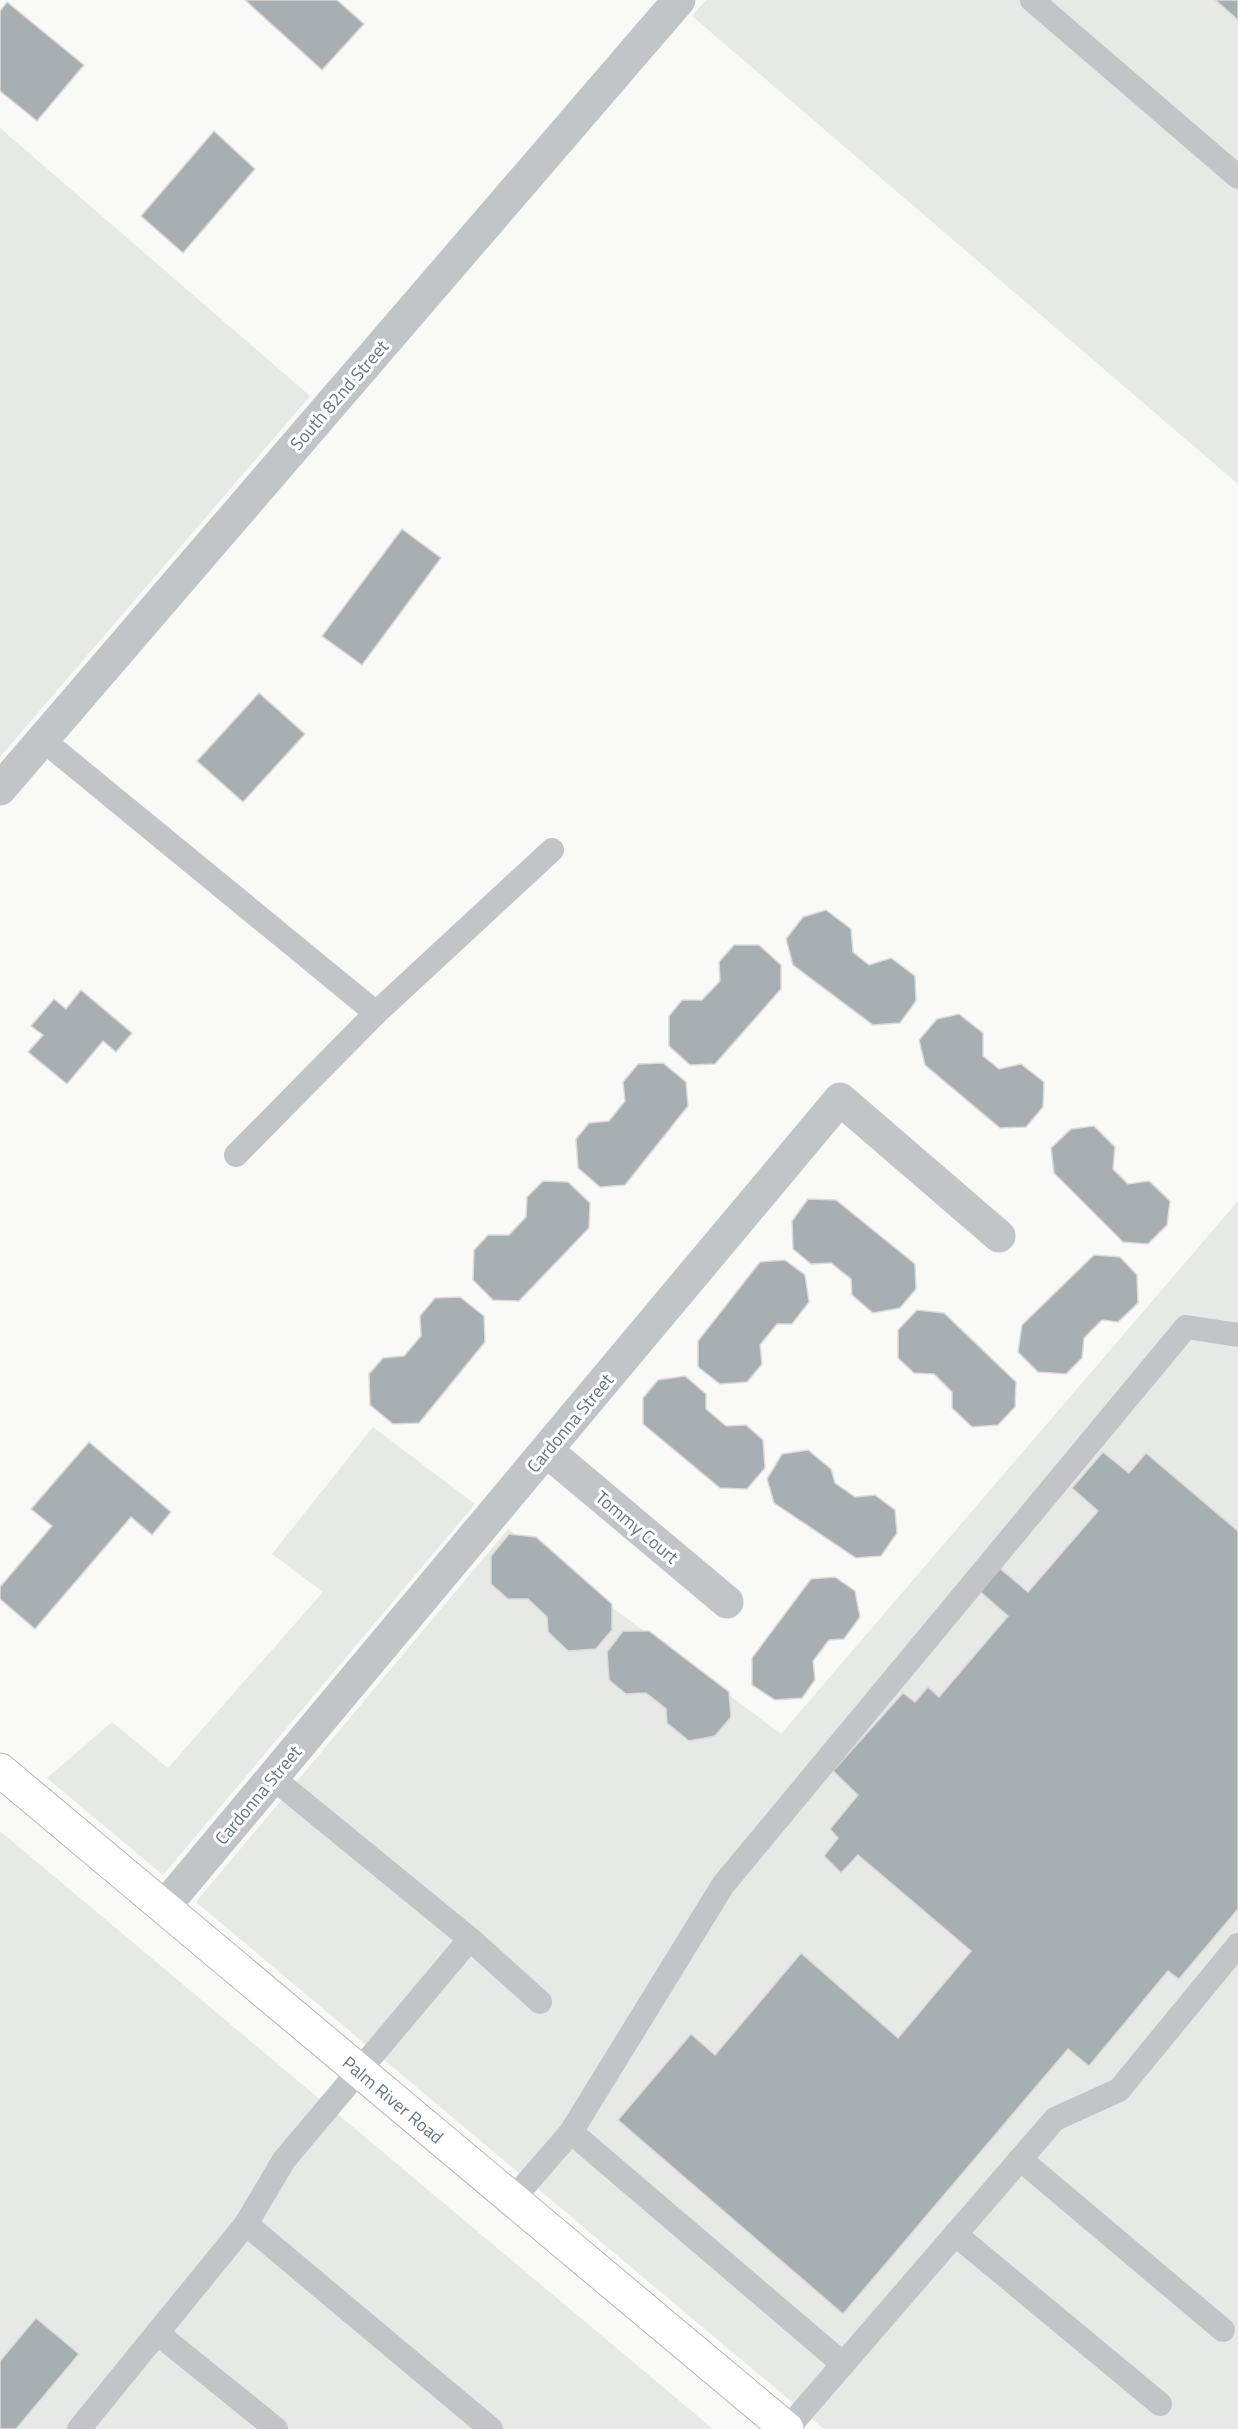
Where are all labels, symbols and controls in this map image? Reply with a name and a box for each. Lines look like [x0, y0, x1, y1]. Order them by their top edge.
street label: South 82nd Street [283, 333, 395, 456]
street label: Cardonna Street [520, 1367, 620, 1479]
street label: Tommy Court [590, 1484, 685, 1570]
street label: Cardonna Street [208, 1739, 308, 1851]
street label: Palm River Road [337, 2049, 450, 2150]

